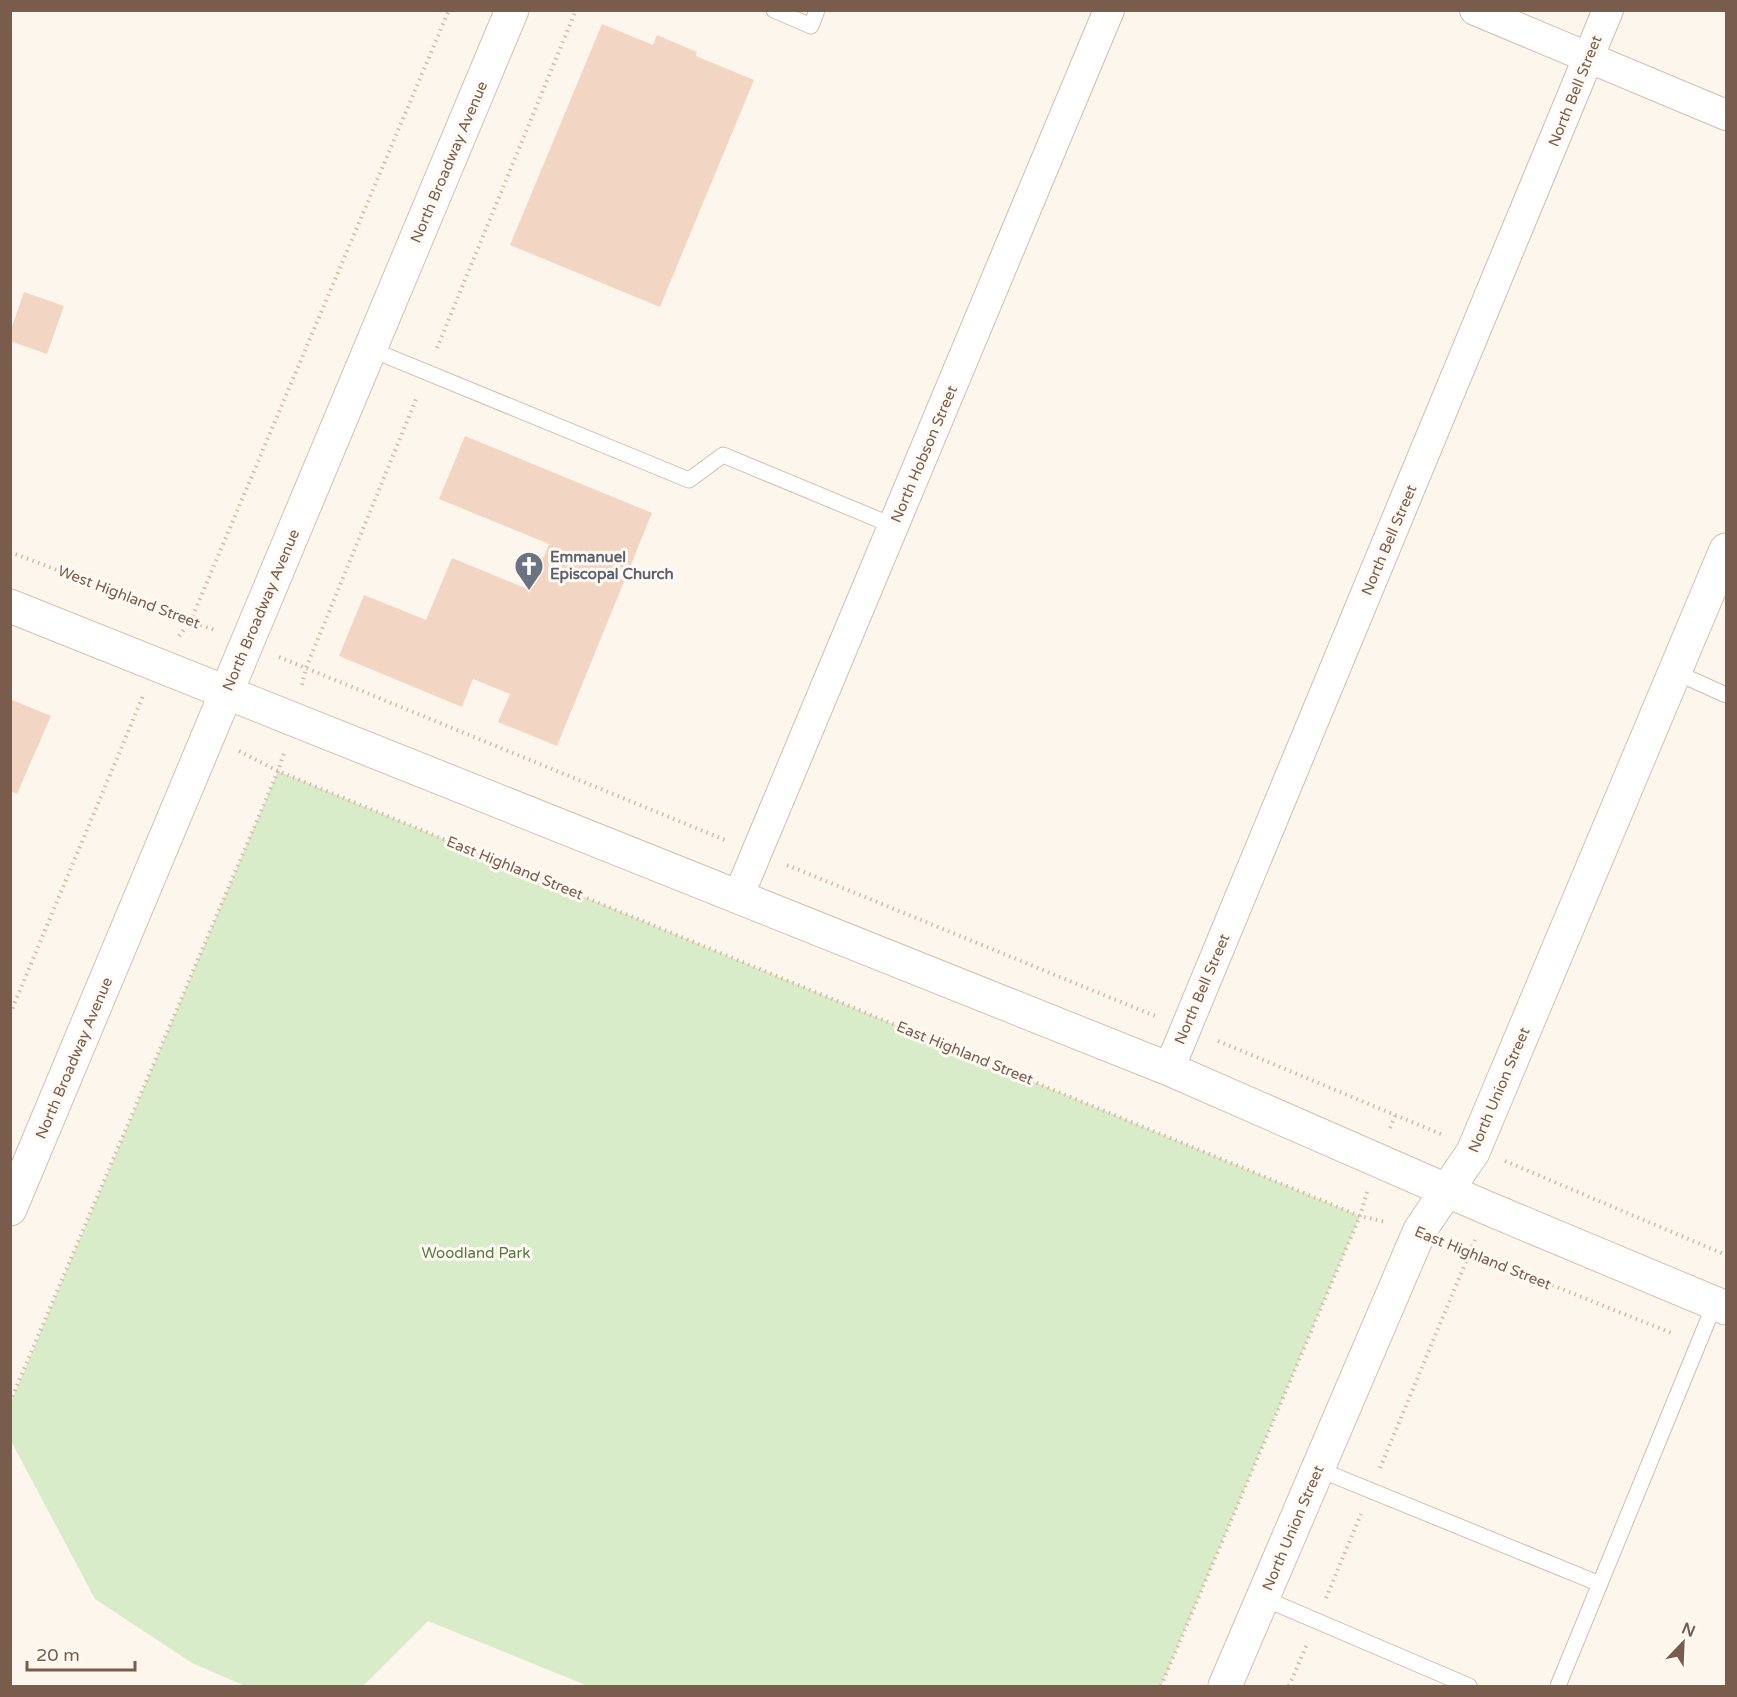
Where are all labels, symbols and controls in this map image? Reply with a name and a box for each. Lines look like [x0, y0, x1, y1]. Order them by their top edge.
street label: North Bell Street [1544, 32, 1606, 149]
street label: North Broadway Avenue [407, 78, 491, 246]
street label: North Hobson Street [887, 382, 961, 525]
street label: North Bell Street [1358, 482, 1421, 598]
street label: North Broadway Avenue [219, 526, 303, 694]
place label: Emmanuel Episcopal Church [550, 548, 674, 584]
church icon: Emmanuel Episcopal Church [513, 550, 545, 592]
street label: West Highland Street [55, 562, 203, 633]
street label: East Highland Street [444, 832, 586, 904]
street label: North Bell Street [1171, 931, 1234, 1047]
street label: North Broadway Avenue [32, 974, 116, 1142]
street label: East Highland Street [894, 1017, 1036, 1089]
street label: North Union Street [1464, 1024, 1534, 1155]
street label: East Highland Street [1412, 1222, 1554, 1294]
park label: Woodland Park [422, 1244, 530, 1262]
street label: North Union Street [1258, 1462, 1328, 1593]
north arrow [1653, 1613, 1713, 1673]
text: N [1679, 1618, 1698, 1642]
scale bar [27, 1634, 135, 1672]
text: 20 m [36, 1644, 80, 1666]

